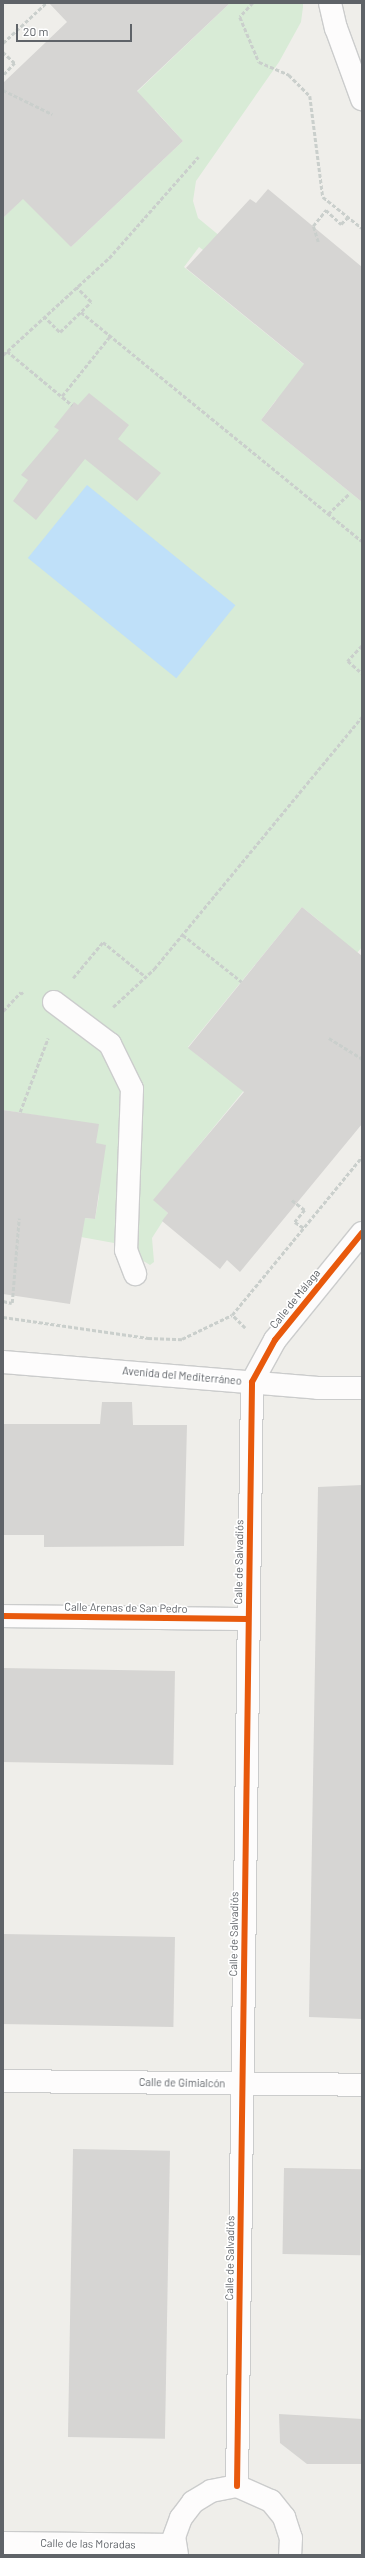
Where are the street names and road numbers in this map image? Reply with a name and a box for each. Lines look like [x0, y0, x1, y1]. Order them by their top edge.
street label: Calle de Málaga [267, 1267, 323, 1331]
street label: Avenida del Mediterráneo [122, 1364, 242, 1388]
street label: Calle de Salvadiós [232, 1520, 246, 1604]
street label: Calle Arenas de San Pedro [64, 1600, 188, 1616]
street label: Calle de Salvadiós [227, 1892, 241, 1976]
street label: Calle de Gimialcón [139, 2076, 225, 2090]
street label: Calle de Salvadiós [223, 2216, 237, 2300]
street label: Calle de las Moradas [40, 2537, 136, 2551]

